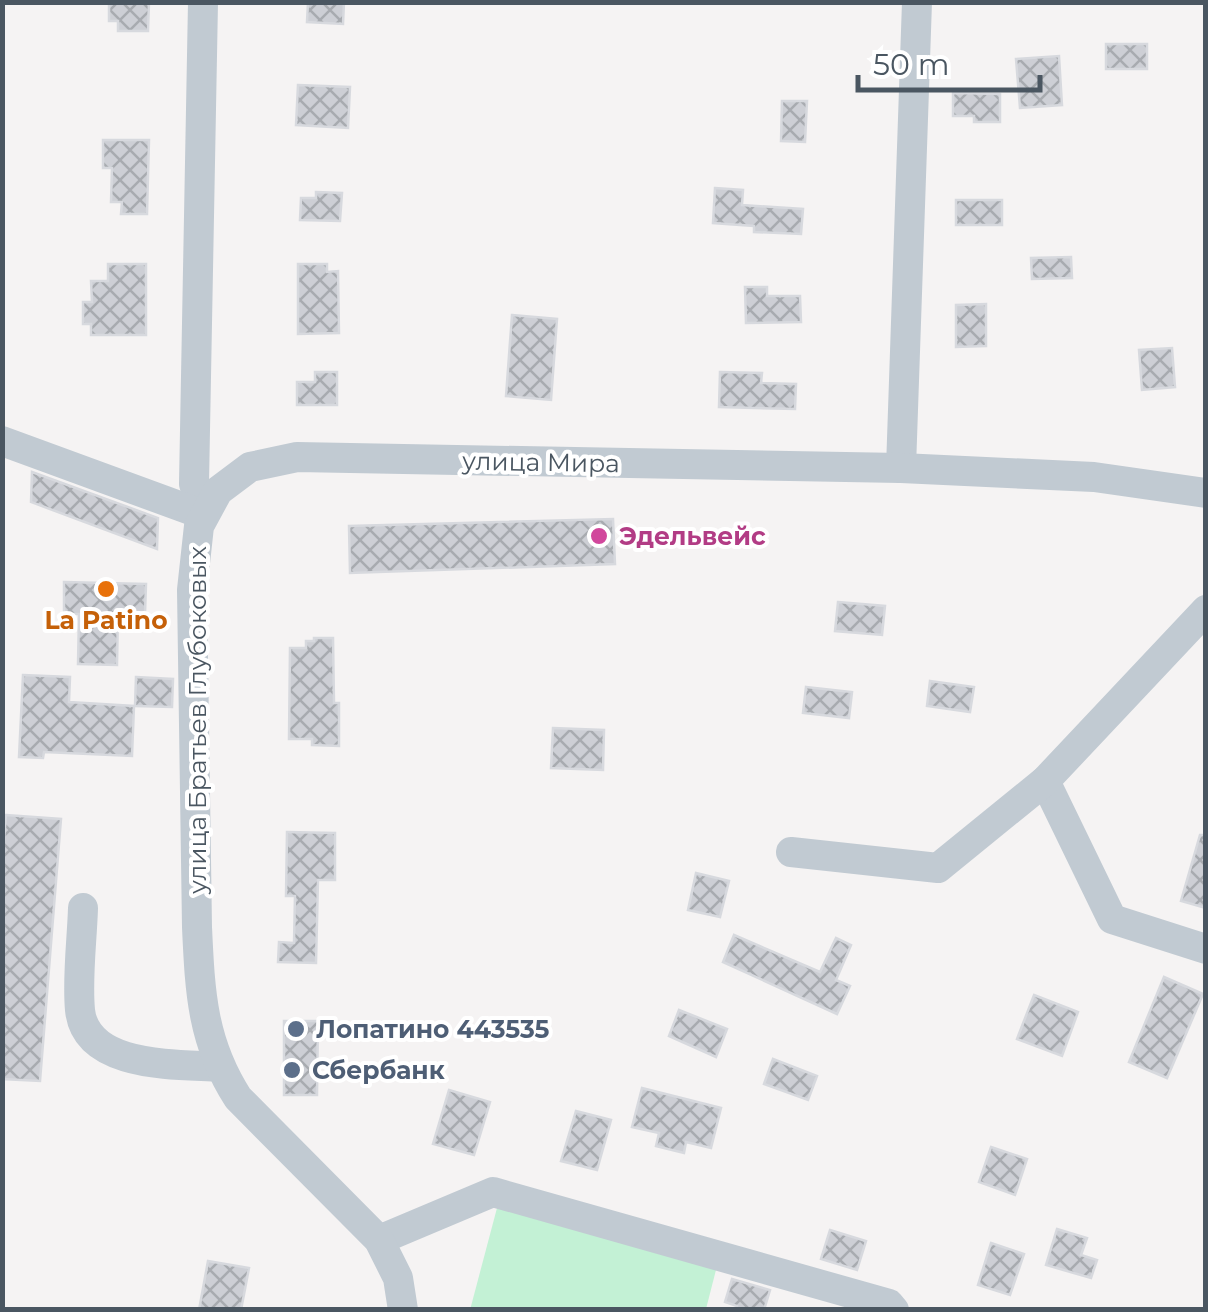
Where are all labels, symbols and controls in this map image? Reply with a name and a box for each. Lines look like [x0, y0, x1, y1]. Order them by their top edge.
scale bar [858, 30, 1040, 92]
text: 50 m [873, 46, 950, 83]
street label: улица Мира [461, 446, 620, 478]
place label: Эдельвейс [619, 521, 766, 551]
marker: Эдельвейс [588, 525, 610, 547]
street label: улица Братьев Глубоковых [182, 546, 212, 895]
marker: La Patino [95, 578, 117, 600]
place label: La Patino [44, 605, 168, 635]
place label: Лопатино 443535 [316, 1014, 550, 1044]
marker: Лопатино 443535 [285, 1018, 307, 1040]
place label: Сбербанк [312, 1055, 445, 1085]
marker: Сбербанк [281, 1059, 303, 1081]

